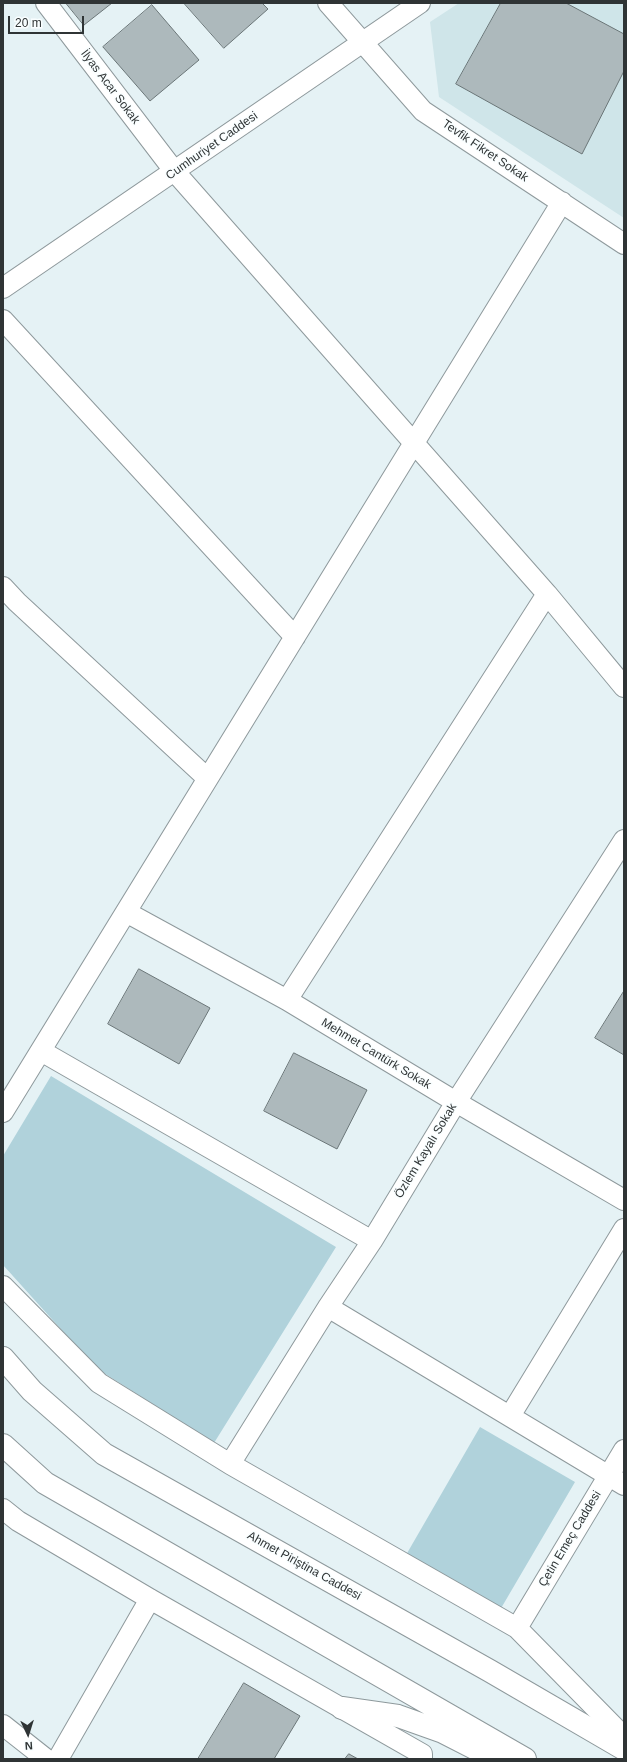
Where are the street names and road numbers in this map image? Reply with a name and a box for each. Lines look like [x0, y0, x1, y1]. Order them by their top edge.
street label: İlyas Acar Sokak [77, 47, 143, 127]
street label: Cumhuriyet Caddesi [163, 109, 261, 183]
street label: Tevfik Fikret Sokak [439, 117, 531, 185]
street label: Mehmet Cantürk Sokak [319, 1016, 433, 1092]
street label: Özlem Kayalı Sokak [392, 1101, 460, 1201]
street label: Çetin Emeç Caddesi [536, 1488, 604, 1590]
street label: Ahmet Piriştina Caddesi [245, 1529, 363, 1603]

